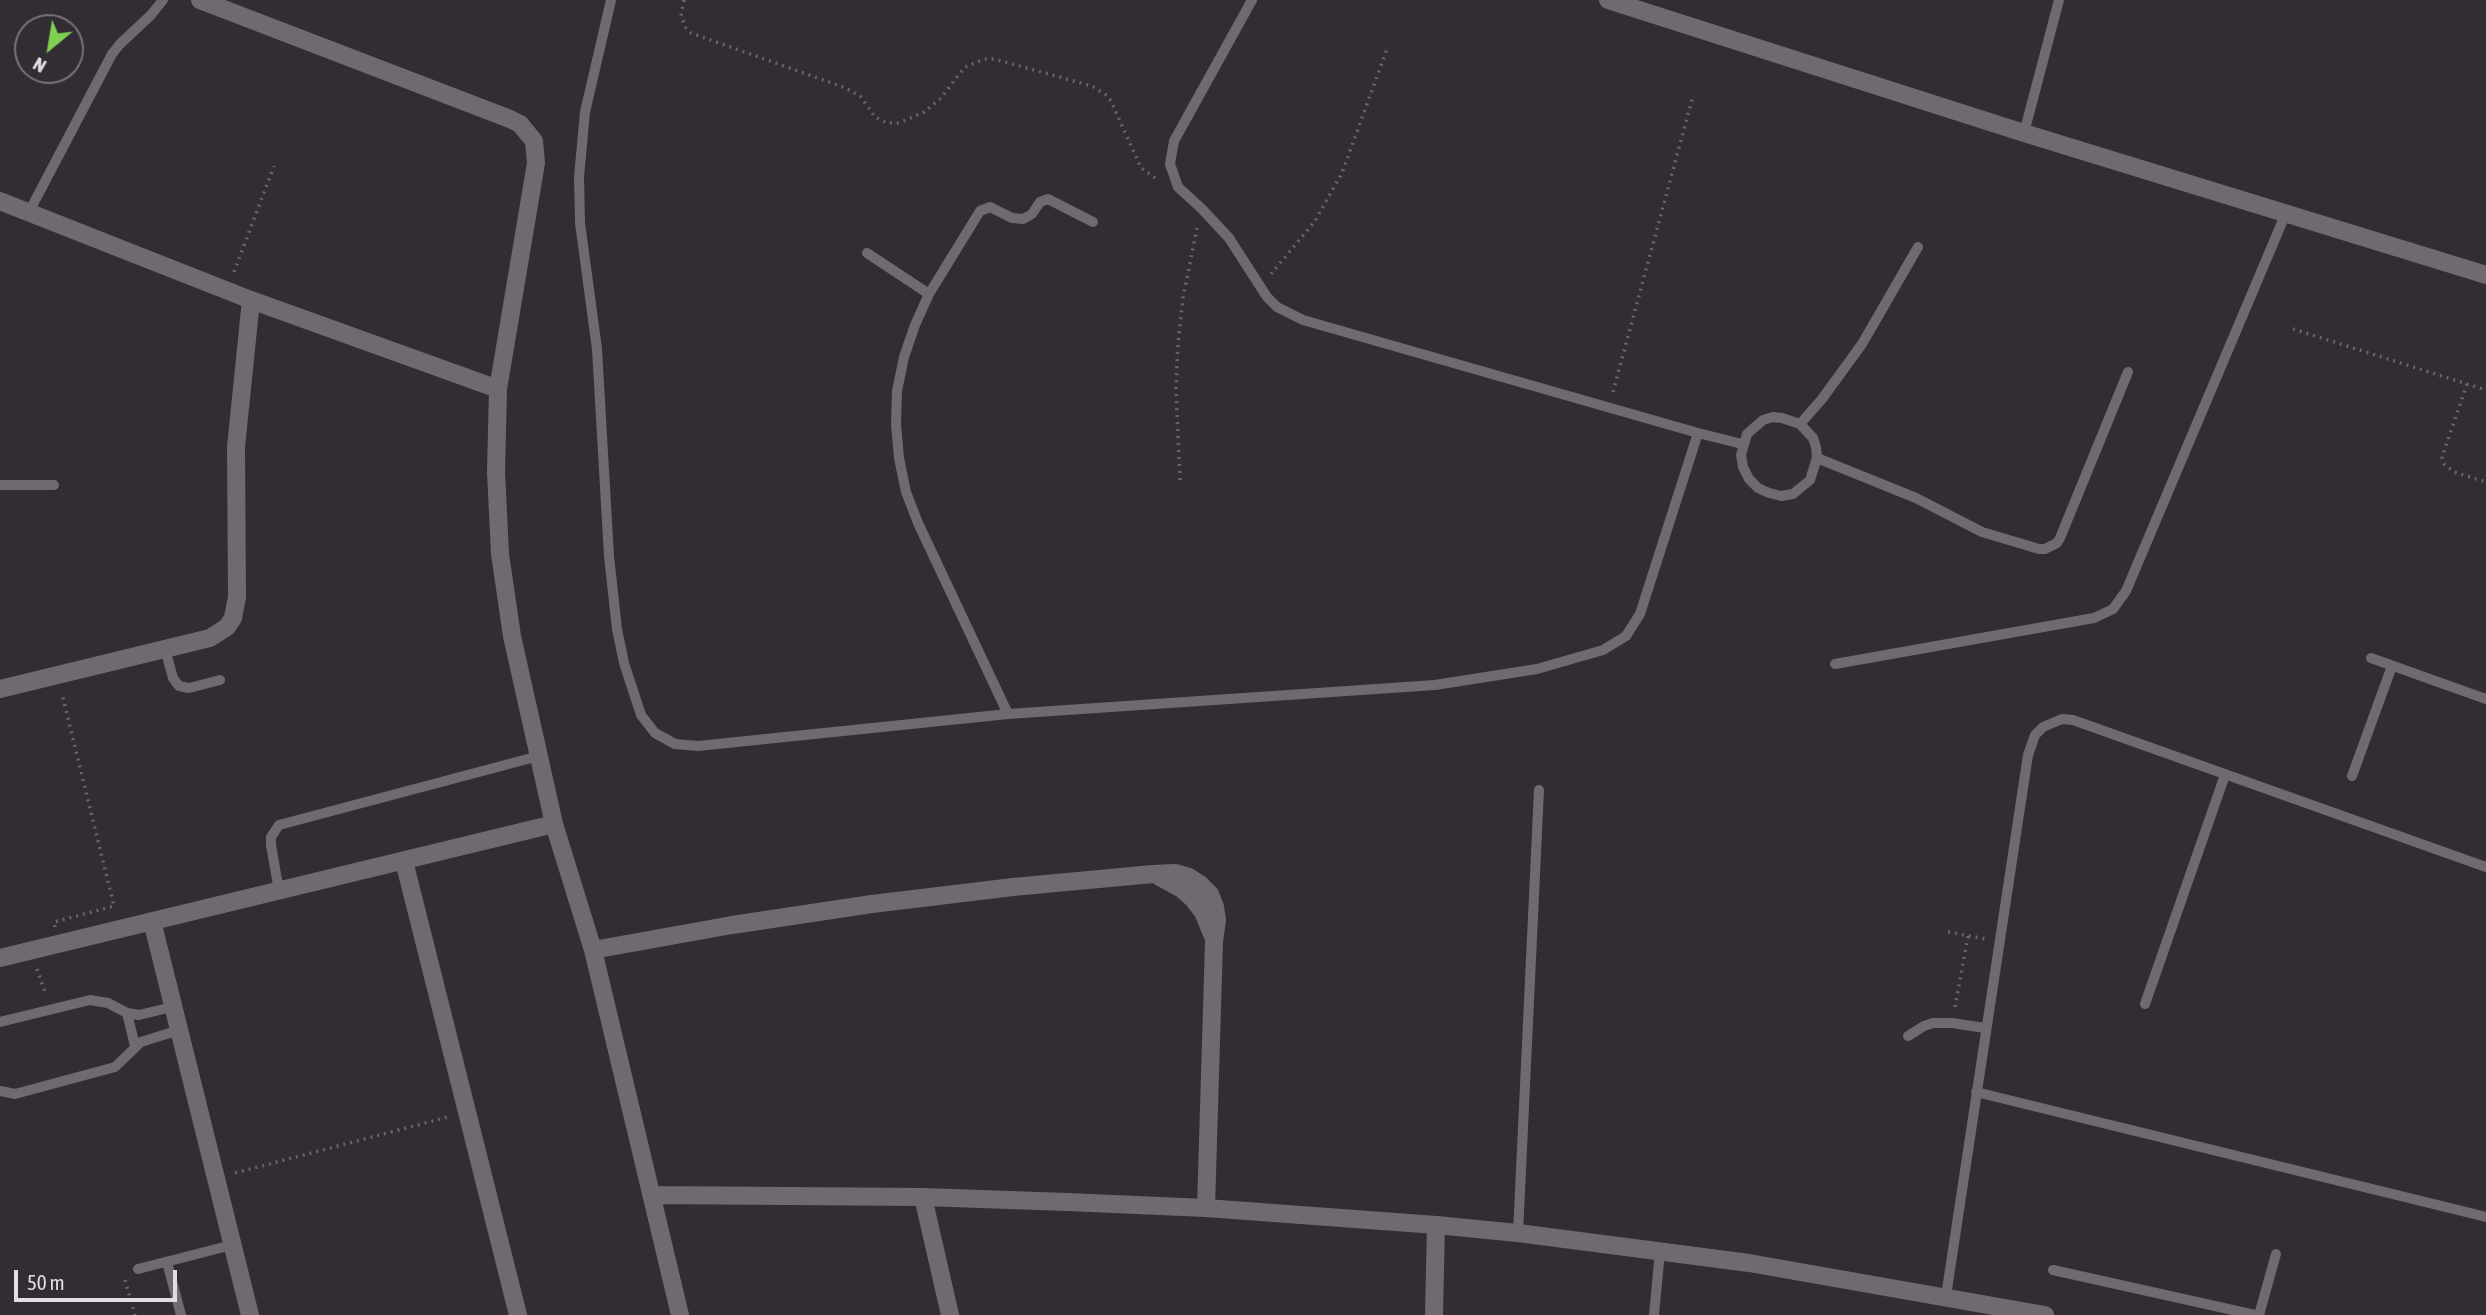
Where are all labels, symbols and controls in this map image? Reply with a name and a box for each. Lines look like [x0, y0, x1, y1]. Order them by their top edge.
north arrow [14, 14, 84, 84]
text: N [29, 53, 50, 78]
scale bar [18, 1256, 180, 1300]
text: 50 m [27, 1270, 65, 1294]

